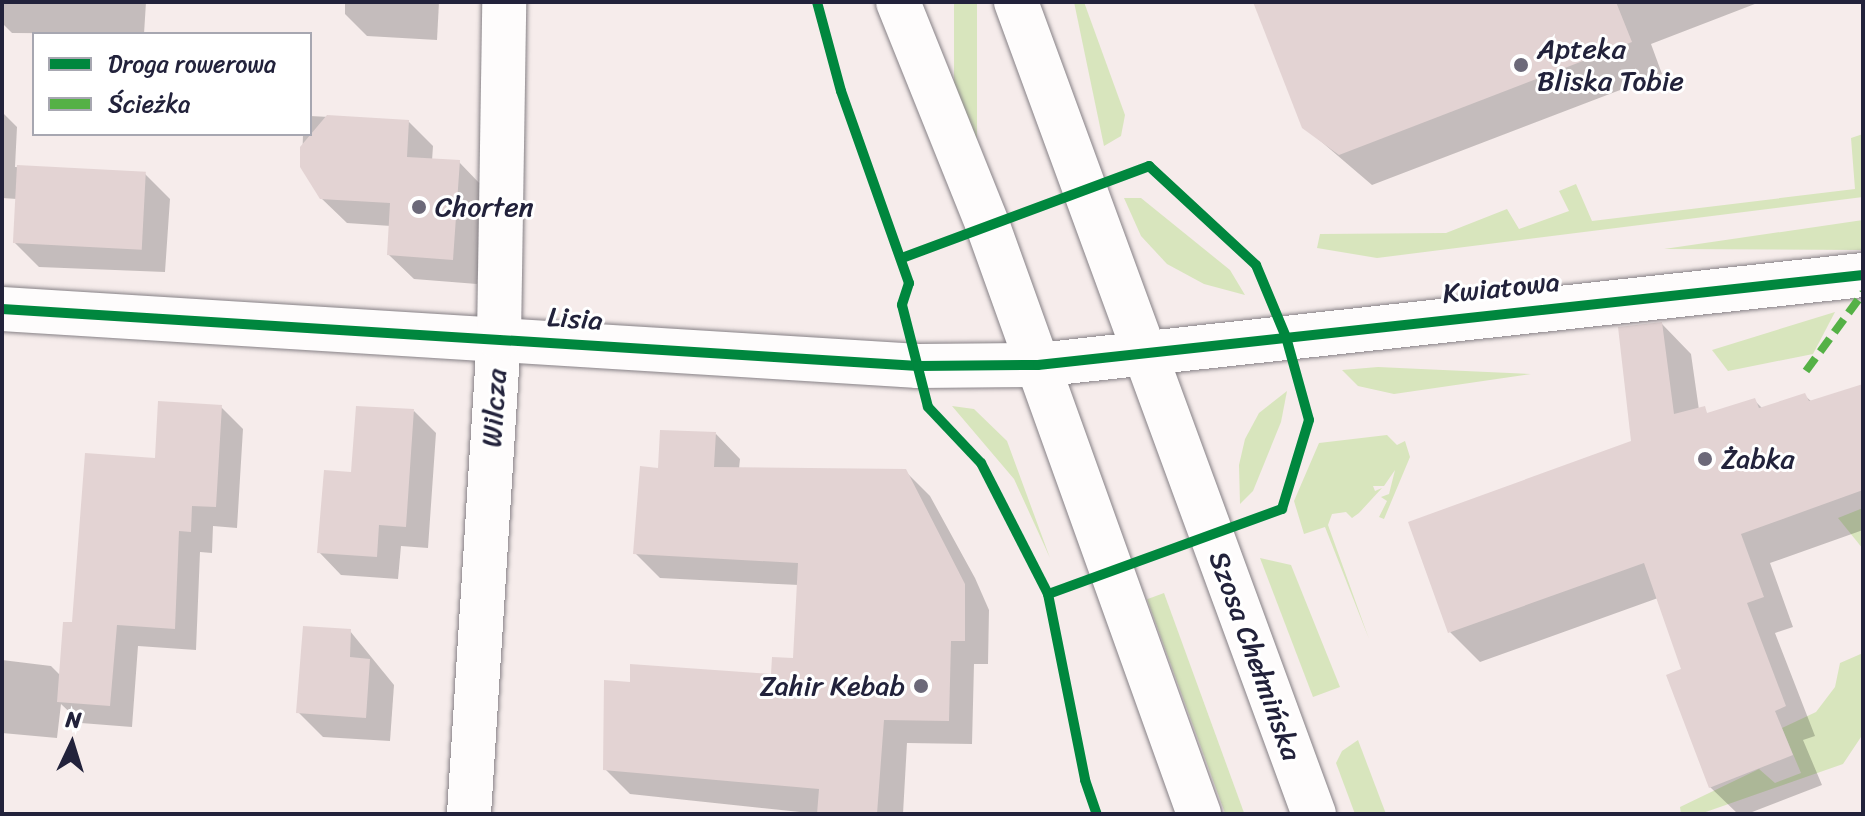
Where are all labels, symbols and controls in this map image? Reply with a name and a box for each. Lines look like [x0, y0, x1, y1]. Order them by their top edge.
legend [32, 32, 312, 136]
place label: Apteka Bliska Tobie [1537, 32, 1683, 98]
text: Droga rowerowa [108, 43, 276, 85]
marker: Apteka Bliska Tobie [1512, 56, 1530, 74]
text: Ścieżka [108, 83, 190, 125]
place label: Chorten [435, 190, 534, 224]
marker: Chorten [410, 198, 428, 216]
street label: Kwiatowa [1441, 265, 1561, 311]
street label: Lisia [546, 300, 604, 338]
street label: Wilcza [474, 368, 514, 448]
place label: Żabka [1721, 442, 1795, 476]
marker: Żabka [1696, 450, 1714, 468]
street label: Szosa Chełmińska [1202, 547, 1308, 765]
place label: Zahir Kebab [759, 669, 905, 703]
marker: Zahir Kebab [912, 677, 930, 695]
text: N [65, 700, 83, 740]
north arrow [32, 704, 112, 784]

